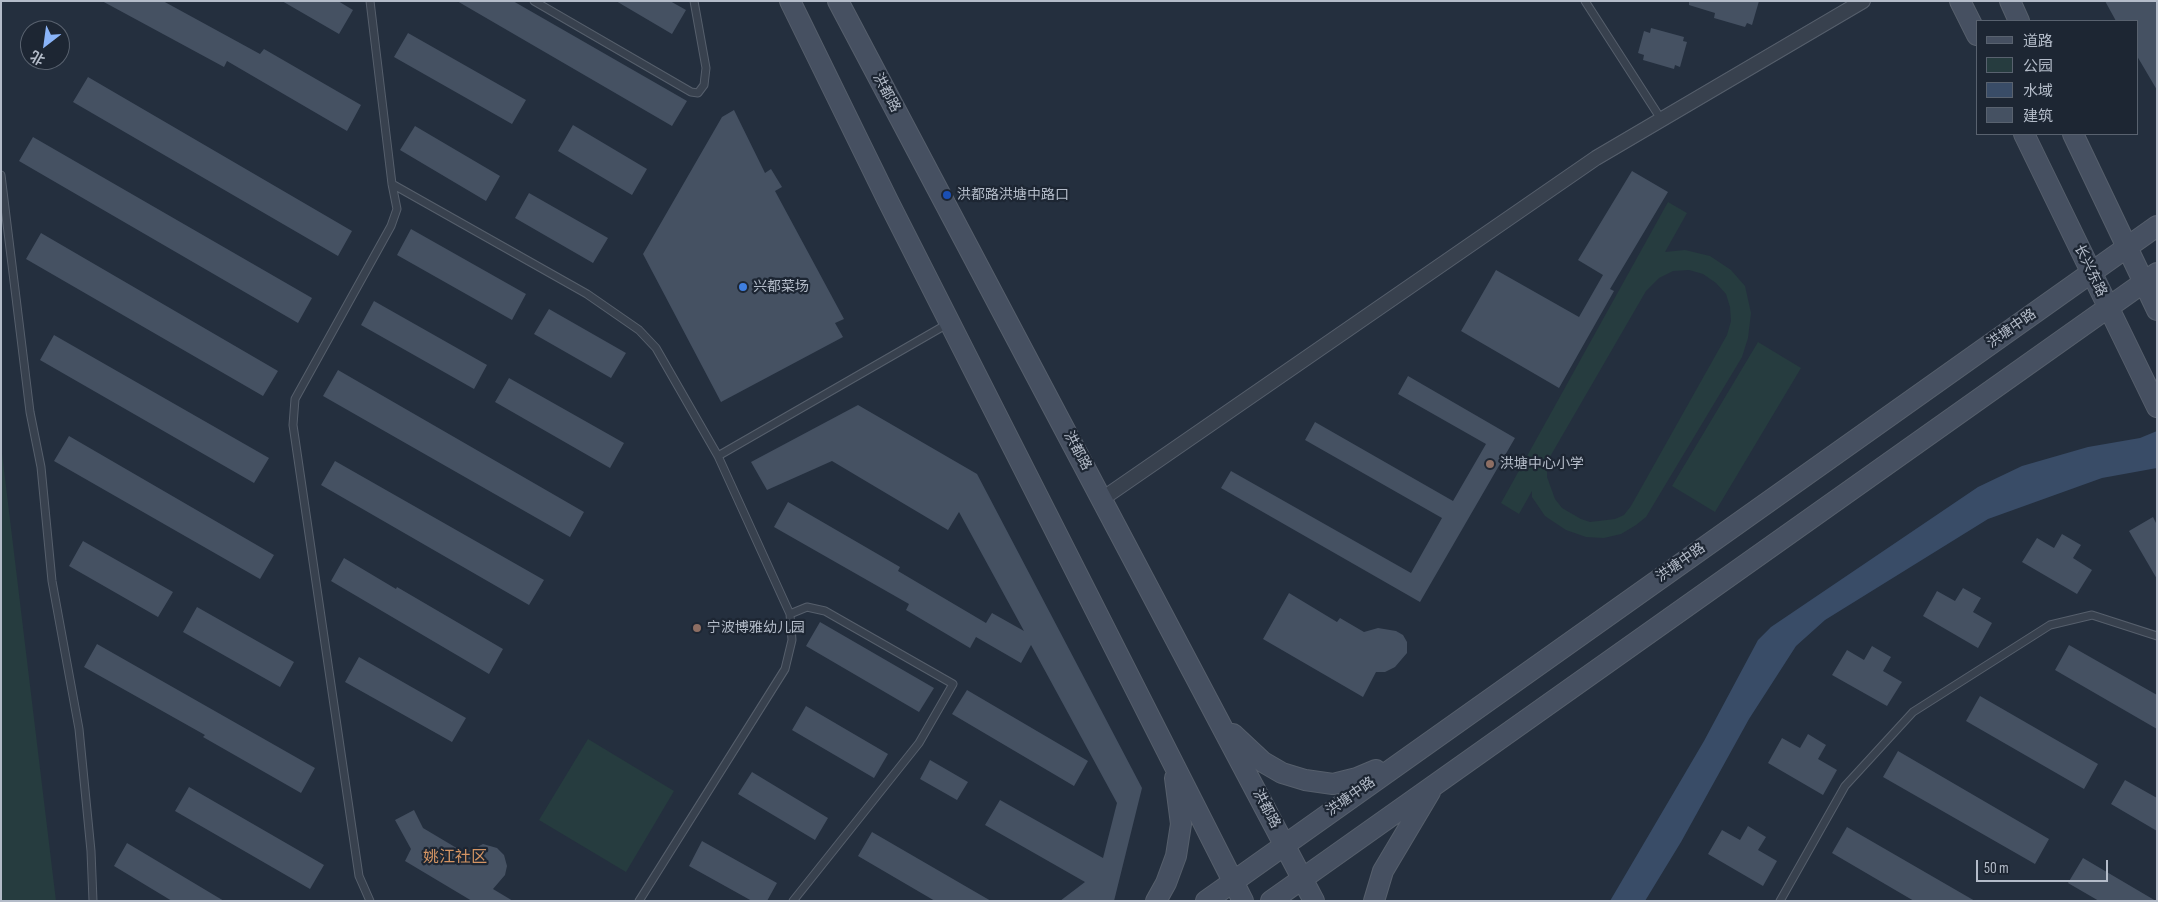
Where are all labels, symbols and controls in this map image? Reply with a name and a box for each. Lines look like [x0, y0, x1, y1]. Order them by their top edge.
north arrow [20, 20, 70, 70]
legend [1976, 20, 2138, 135]
text: 道路 [2023, 32, 2053, 51]
text: 北 [27, 47, 48, 68]
text: 公园 [2023, 57, 2053, 76]
street label: 洪都路 [869, 71, 903, 115]
text: 水域 [2023, 82, 2053, 101]
text: 建筑 [2023, 107, 2053, 126]
place label: 洪都路洪塘中路口 [957, 187, 1069, 203]
marker: 洪都路洪塘中路口 [941, 189, 953, 201]
street label: 长兴东路 [2070, 242, 2110, 300]
place label: 兴都菜场 [753, 279, 809, 295]
marker: 兴都菜场 [737, 281, 749, 293]
street label: 洪塘中路 [1984, 306, 2040, 352]
street label: 洪都路 [1060, 429, 1094, 473]
place label: 洪塘中心小学 [1500, 456, 1584, 472]
marker: 洪塘中心小学 [1484, 458, 1496, 470]
street label: 洪塘中路 [1653, 540, 1709, 586]
place label: 宁波博雅幼儿园 [707, 620, 805, 636]
marker: 宁波博雅幼儿园 [691, 622, 703, 634]
street label: 洪塘中路 [1323, 774, 1379, 820]
street label: 洪都路 [1249, 787, 1283, 831]
district label: 姚江社区 [423, 848, 487, 868]
scale bar [1978, 850, 2110, 882]
text: 50 m [1984, 859, 2009, 878]

